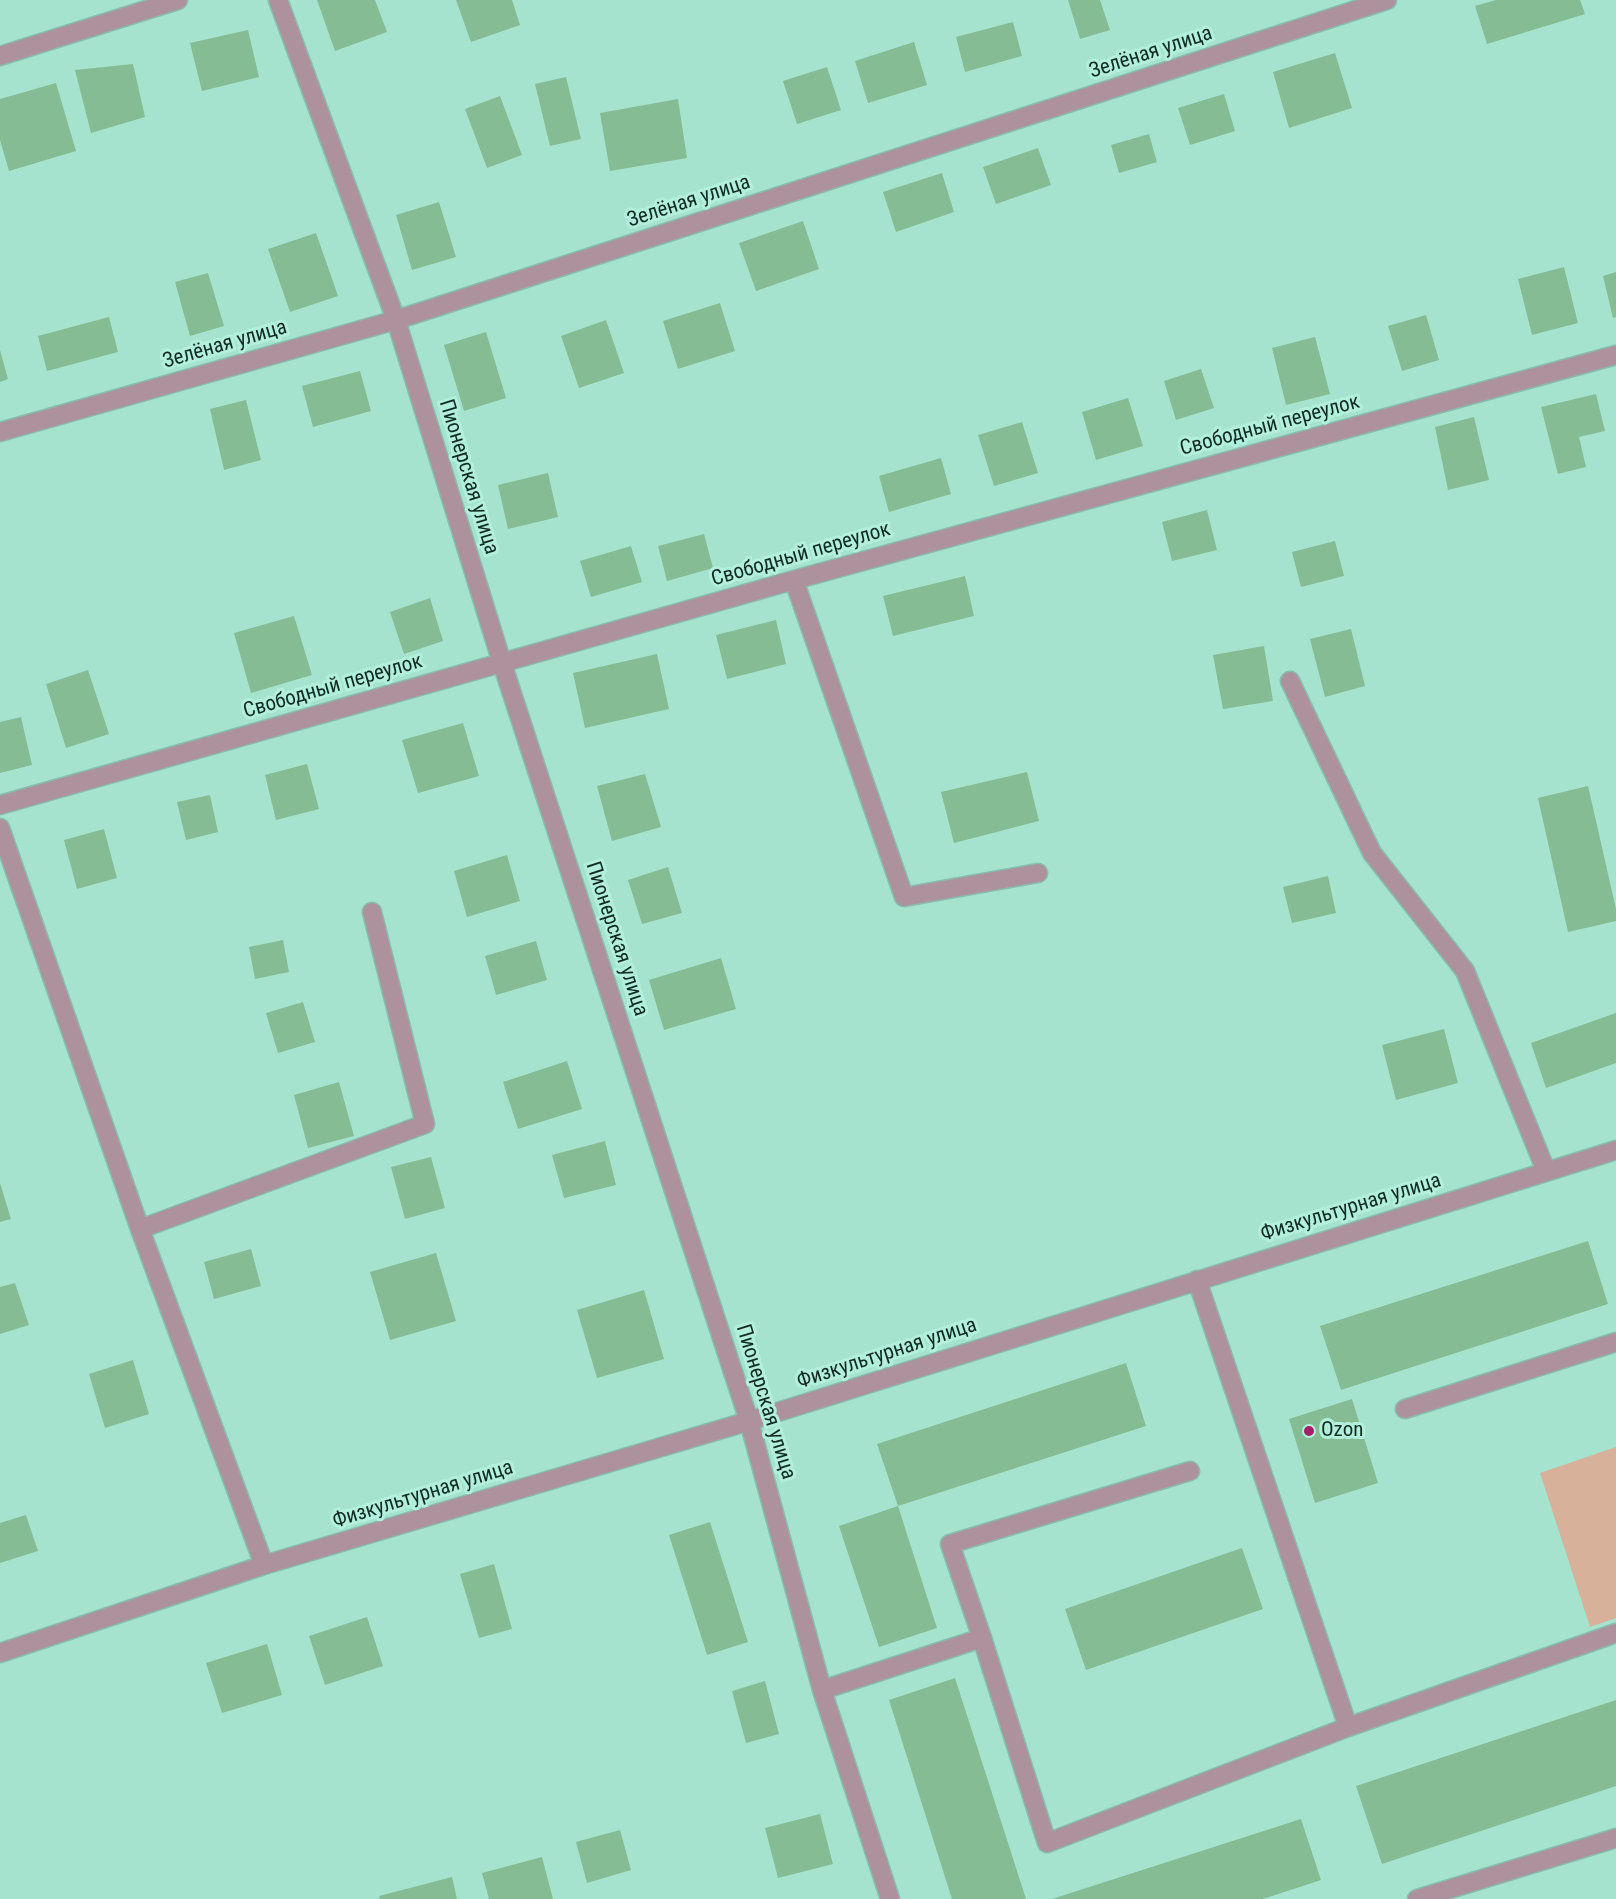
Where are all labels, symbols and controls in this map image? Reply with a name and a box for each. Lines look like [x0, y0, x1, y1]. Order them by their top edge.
street label: Зелёная улица [1086, 21, 1216, 85]
street label: Зелёная улица [624, 170, 754, 234]
street label: Зелёная улица [160, 315, 290, 375]
street label: Свободный переулок [1177, 390, 1363, 462]
street label: Пионерская улица [432, 396, 504, 558]
street label: Свободный переулок [709, 517, 893, 593]
street label: Свободный переулок [241, 649, 425, 725]
street label: Пионерская улица [579, 859, 653, 1019]
street label: Физкультурная улица [1258, 1169, 1444, 1247]
street label: Физкультурная улица [794, 1313, 980, 1395]
street label: Пионерская улица [729, 1321, 801, 1483]
place label: Ozon [1321, 1418, 1363, 1444]
marker: Ozon [1302, 1424, 1316, 1438]
street label: Физкультурная улица [330, 1456, 516, 1534]

